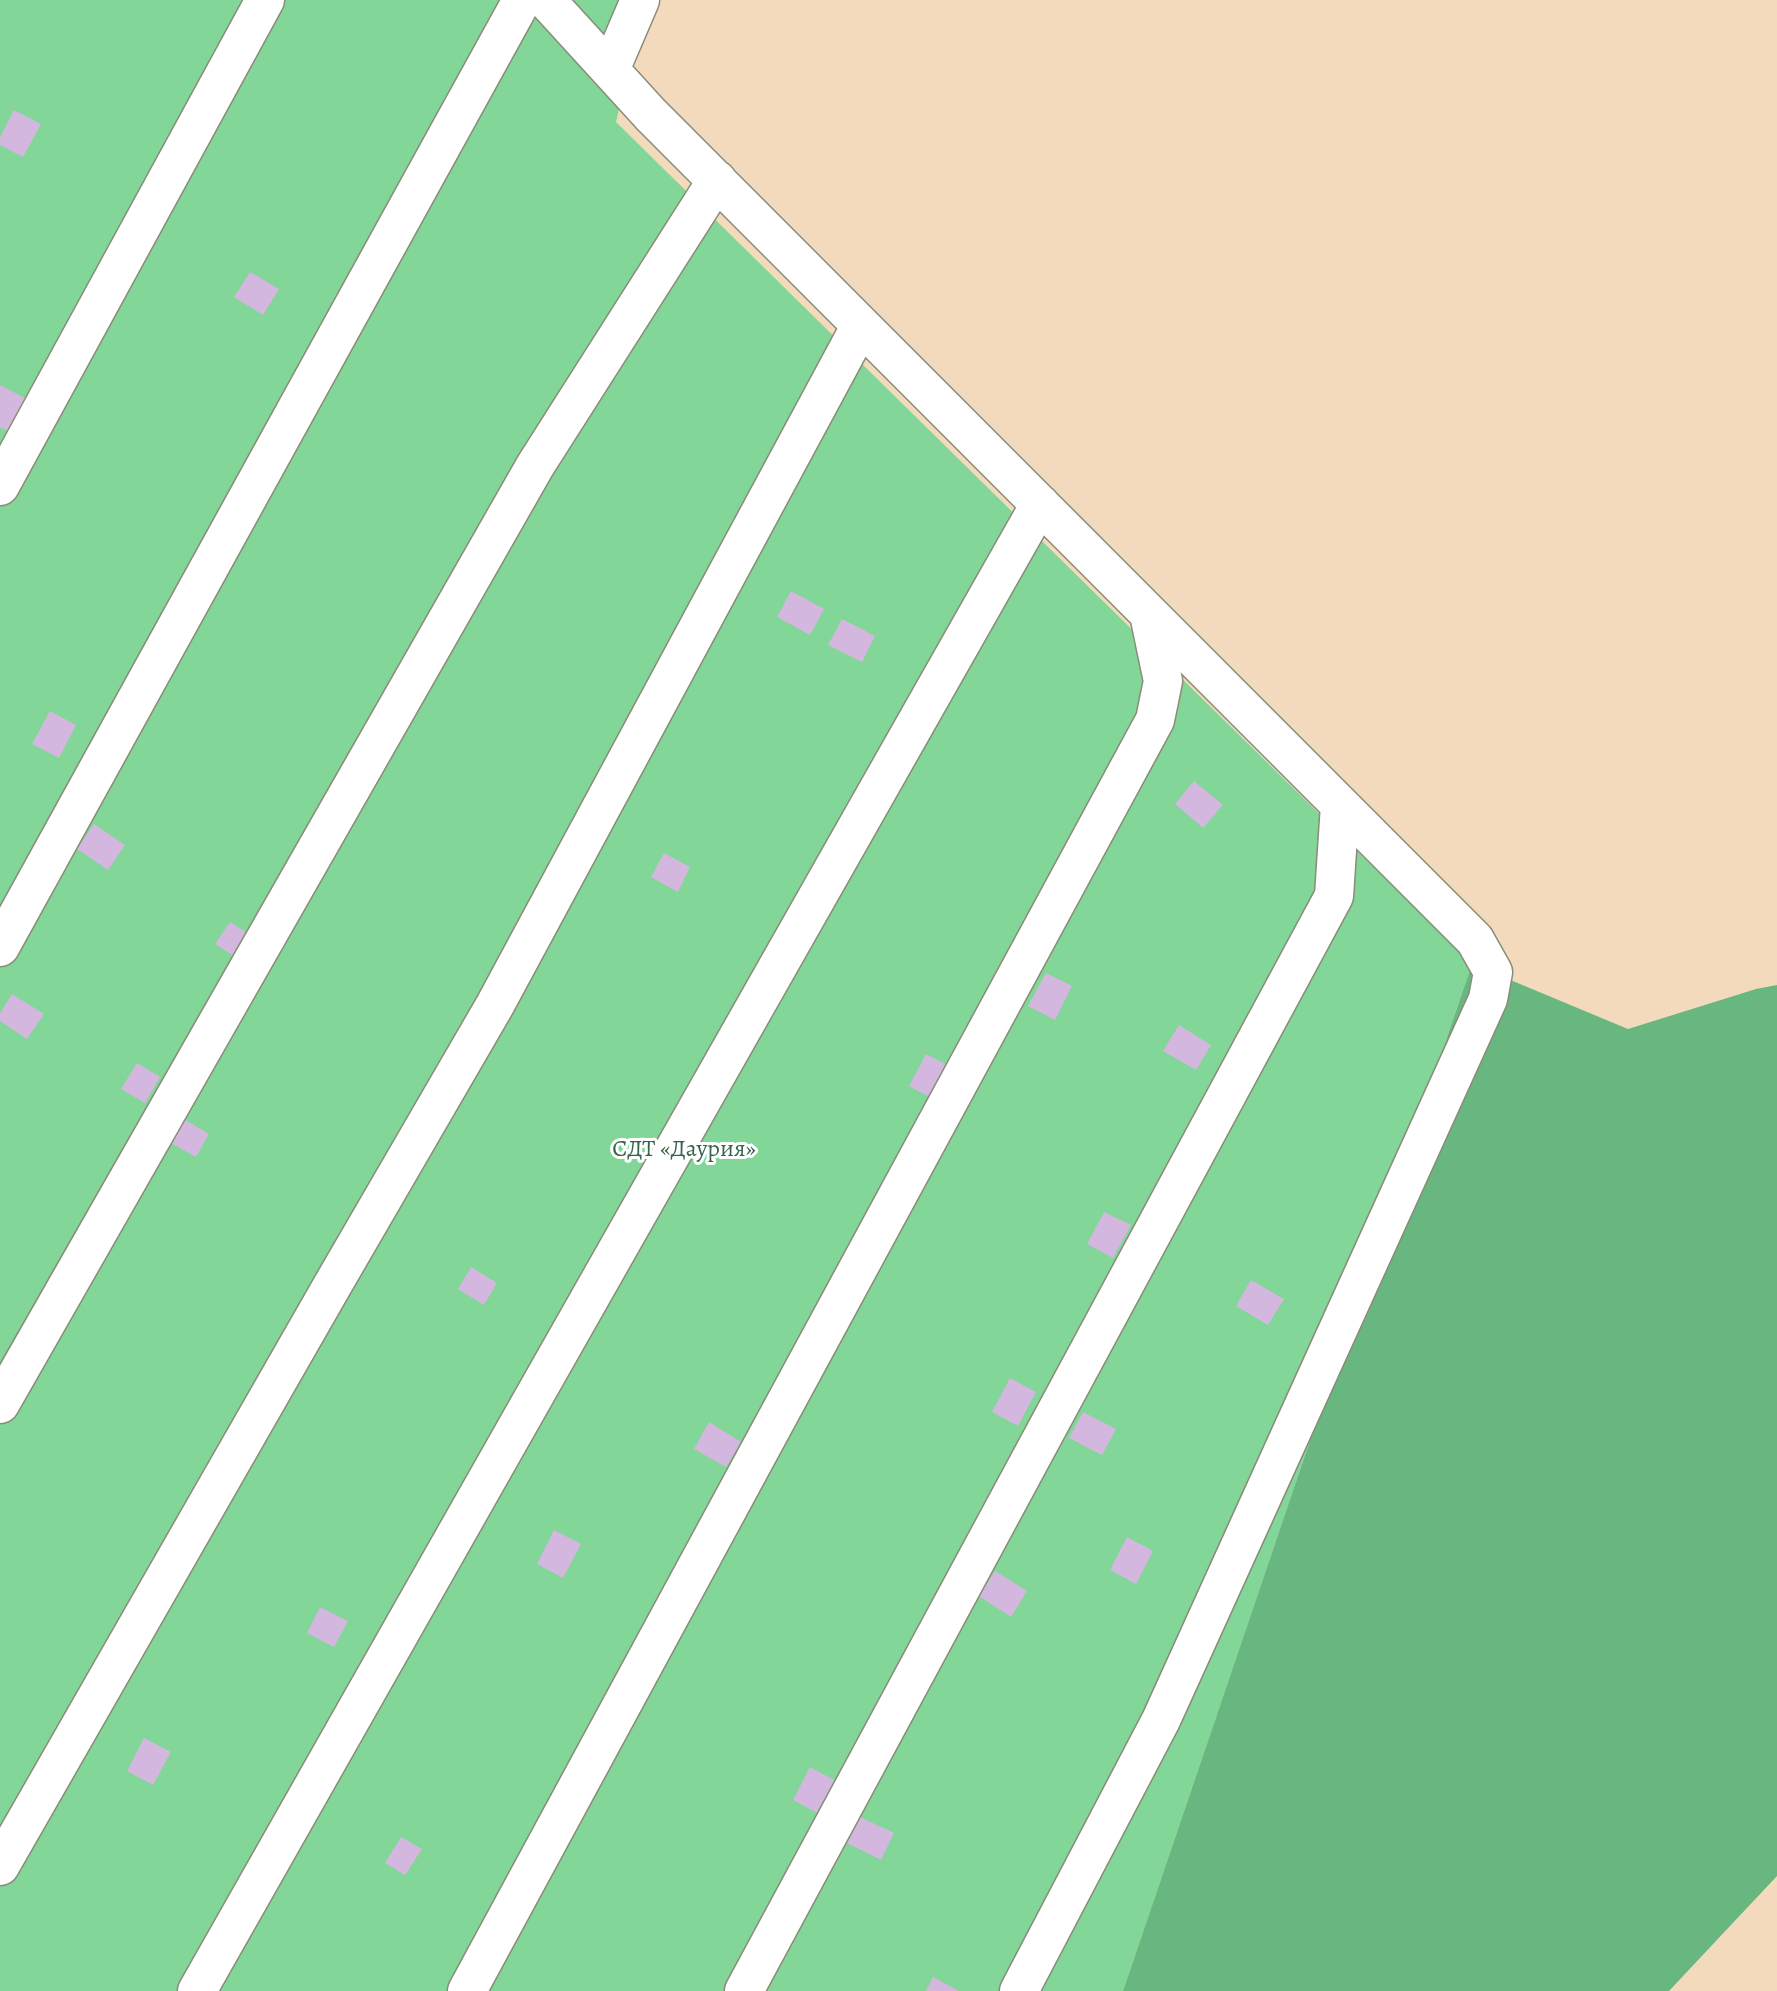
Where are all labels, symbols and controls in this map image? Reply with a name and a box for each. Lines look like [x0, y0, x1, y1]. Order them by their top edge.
park label: СДТ «Даурия» [612, 1136, 756, 1164]

